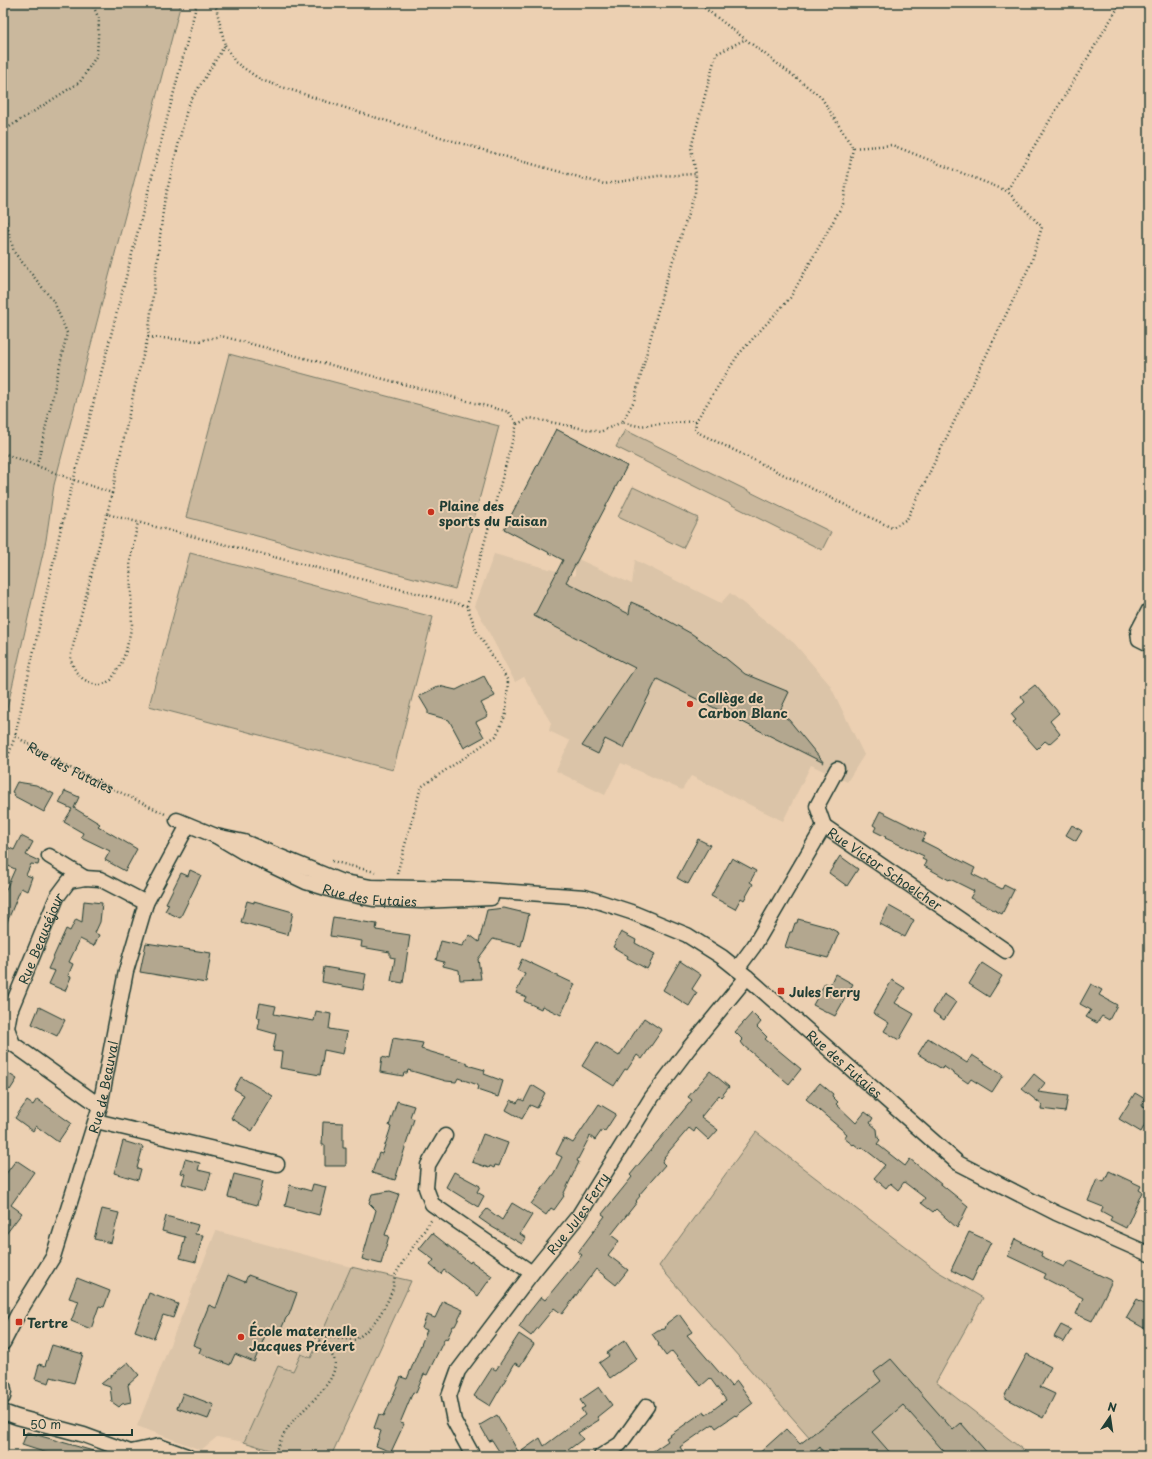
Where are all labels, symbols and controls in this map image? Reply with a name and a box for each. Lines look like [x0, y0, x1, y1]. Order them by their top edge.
place label: Plaine des sports du Faisan [439, 496, 547, 530]
marker: Plaine des sports du Faisan [426, 507, 436, 517]
place label: Collège de Carbon Blanc [698, 688, 788, 722]
marker: Collège de Carbon Blanc [685, 699, 695, 709]
street label: Rue des Futaies [24, 736, 117, 797]
street label: Rue Victor Schoelcher [824, 822, 947, 915]
street label: Rue des Futaies [321, 878, 417, 910]
street label: Rue Beauséjour [13, 887, 68, 987]
place label: Jules Ferry [789, 982, 860, 1001]
marker: Jules Ferry [776, 986, 786, 996]
street label: Rue des Futaies [803, 1025, 887, 1102]
street label: Rue de Beauval [83, 1039, 122, 1135]
street label: Rue Jules Ferry [542, 1169, 613, 1258]
place label: Tertre [27, 1313, 68, 1332]
marker: Tertre [14, 1317, 24, 1327]
place label: École maternelle Jacques Prévert [249, 1321, 357, 1355]
marker: École maternelle Jacques Prévert [236, 1332, 246, 1342]
north arrow [1090, 1397, 1130, 1437]
text: N [1106, 1398, 1119, 1416]
scale bar [24, 1411, 132, 1437]
text: 50 m [30, 1415, 61, 1433]

